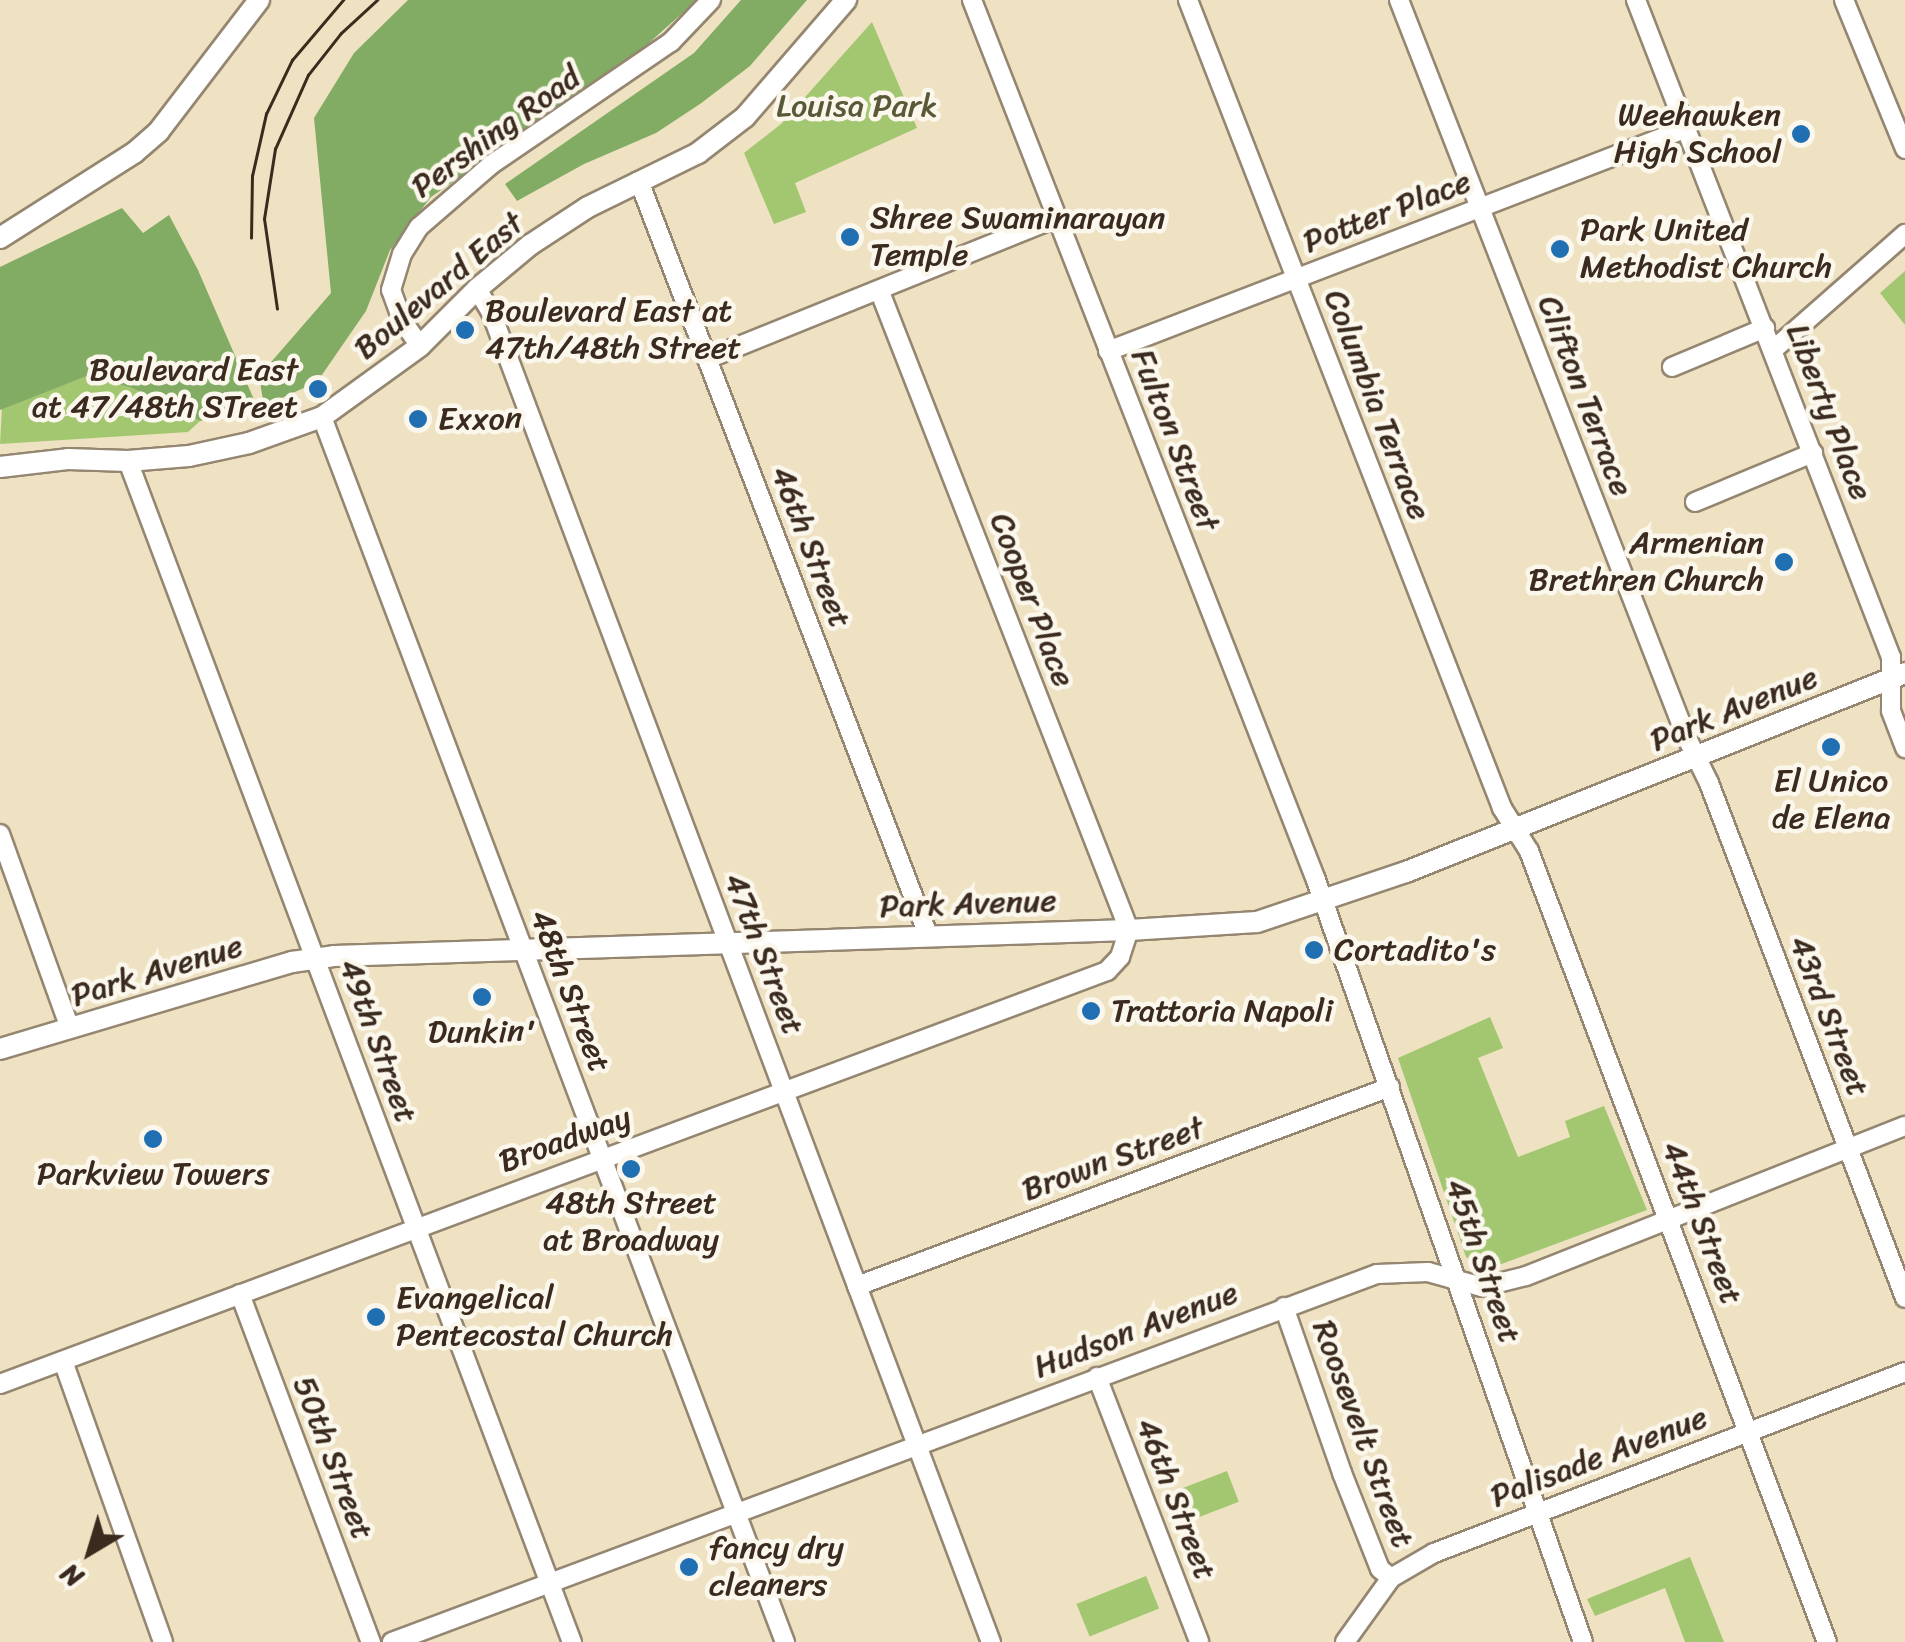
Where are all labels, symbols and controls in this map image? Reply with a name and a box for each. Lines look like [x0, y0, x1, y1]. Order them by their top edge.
street label: Pershing Road [404, 58, 588, 206]
park label: Louisa Park [776, 87, 938, 125]
place label: Weehawken High School [1614, 97, 1781, 172]
marker: Weehawken High School [1790, 123, 1812, 145]
street label: Potter Place [1297, 162, 1477, 262]
place label: Shree Swaminarayan Temple [870, 200, 1166, 275]
street label: Boulevard East [346, 204, 532, 368]
place label: Park United Methodist Church [1580, 212, 1832, 287]
marker: Shree Swaminarayan Temple [839, 226, 861, 248]
marker: Park United Methodist Church [1549, 238, 1571, 260]
street label: Columbia Terrace [1316, 285, 1438, 525]
street label: Clifton Terrace [1529, 290, 1641, 502]
place label: Boulevard East at 47th/48th Street [485, 293, 741, 368]
street label: Liberty Place [1778, 318, 1880, 506]
marker: Boulevard East at 47th/48th Street [454, 319, 476, 341]
street label: Fulton Street [1123, 343, 1227, 537]
place label: Boulevard East at 47/48th STreet [33, 352, 298, 427]
marker: Boulevard East at 47/48th STreet [307, 378, 329, 400]
place label: Exxon [438, 400, 522, 438]
marker: Exxon [407, 408, 429, 430]
street label: 46th Street [763, 461, 859, 633]
street label: Cooper Place [981, 508, 1083, 692]
place label: Armenian Brethren Church [1529, 525, 1764, 600]
marker: Armenian Brethren Church [1773, 551, 1795, 573]
street label: Park Avenue [1645, 658, 1823, 760]
marker: El Unico de Elena [1820, 736, 1842, 758]
place label: El Unico de Elena [1772, 763, 1890, 838]
street label: 47th Street [716, 868, 812, 1040]
street label: Park Avenue [879, 882, 1057, 926]
street label: 48th Street [521, 904, 619, 1078]
street label: Park Avenue [67, 927, 247, 1015]
street label: 43rd Street [1781, 930, 1877, 1102]
place label: Cortadito's [1334, 931, 1496, 969]
marker: Cortadito's [1303, 939, 1325, 961]
street label: 49th Street [331, 954, 425, 1128]
marker: Dunkin' [471, 986, 493, 1008]
place label: Trattoria Napoli [1111, 992, 1333, 1030]
marker: Trattoria Napoli [1080, 1000, 1102, 1022]
place label: Dunkin' [428, 1013, 536, 1051]
street label: Broadway [494, 1098, 636, 1182]
street label: Brown Street [1017, 1108, 1209, 1210]
marker: Parkview Towers [142, 1128, 164, 1150]
street label: 44th Street [1653, 1136, 1751, 1310]
place label: Parkview Towers [37, 1155, 269, 1193]
marker: 48th Street at Broadway [620, 1158, 642, 1180]
street label: 45th Street [1437, 1174, 1529, 1348]
place label: 48th Street at Broadway [543, 1185, 719, 1260]
street label: Hudson Avenue [1029, 1273, 1243, 1387]
place label: Evangelical Pentecostal Church [396, 1280, 673, 1355]
marker: Evangelical Pentecostal Church [365, 1306, 387, 1328]
street label: Roosevelt Street [1304, 1316, 1422, 1552]
street label: 50th Street [284, 1371, 382, 1545]
street label: Palisade Avenue [1486, 1398, 1712, 1516]
street label: 46th Street [1128, 1413, 1224, 1585]
north arrow [40, 1502, 140, 1602]
place label: fancy dry cleaners [709, 1530, 844, 1605]
text: N [48, 1551, 94, 1601]
marker: fancy dry cleaners [678, 1556, 700, 1578]

